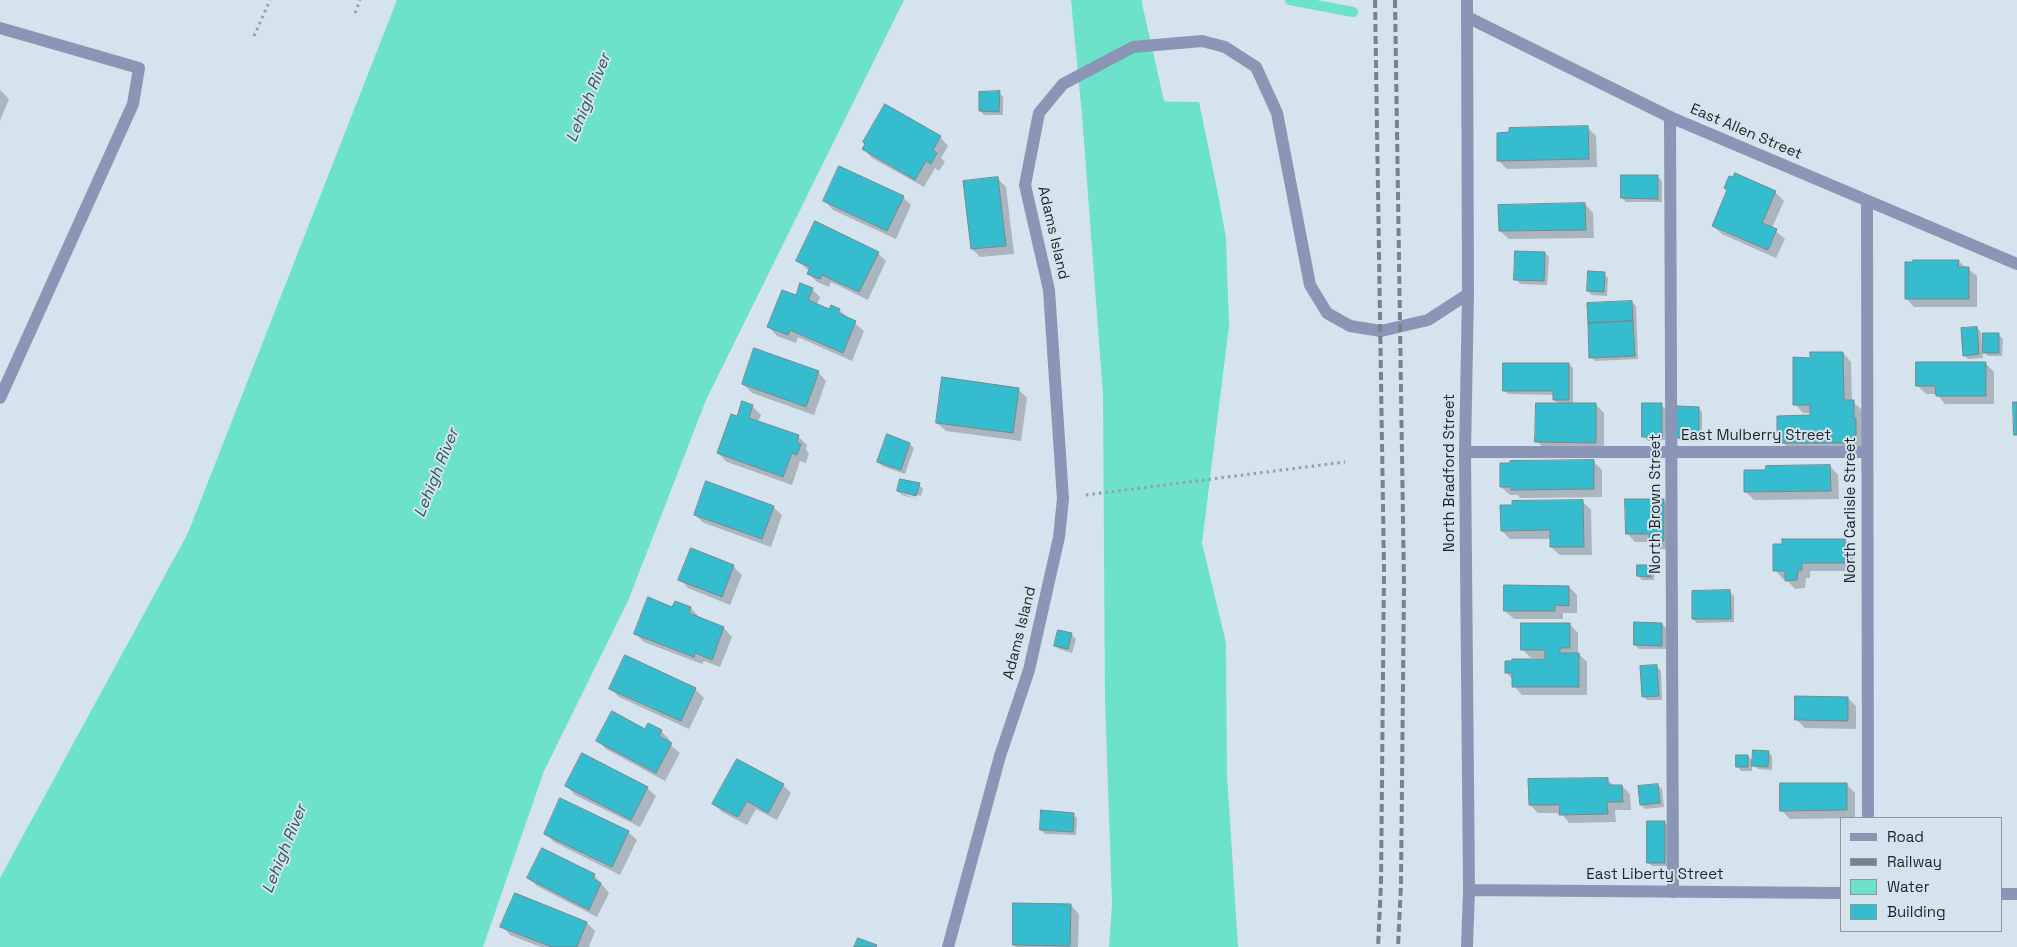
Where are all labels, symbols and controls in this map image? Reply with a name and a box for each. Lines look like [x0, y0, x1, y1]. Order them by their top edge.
water label: Lehigh River [563, 51, 615, 145]
street label: East Allen Street [1687, 100, 1805, 164]
street label: Adams Island [1034, 185, 1072, 281]
street label: North Bradford Street [1441, 394, 1459, 552]
water label: Lehigh River [411, 426, 463, 520]
street label: East Mulberry Street [1681, 427, 1831, 445]
street label: North Brown Street [1647, 434, 1665, 574]
street label: North Carlisle Street [1842, 437, 1860, 583]
street label: Adams Island [1000, 585, 1040, 681]
water label: Lehigh River [259, 802, 311, 896]
legend [1840, 817, 2002, 932]
text: Road [1887, 827, 1924, 846]
text: Railway [1887, 852, 1942, 871]
street label: East Liberty Street [1586, 866, 1724, 884]
text: Water [1887, 877, 1929, 896]
text: Building [1887, 902, 1946, 921]

